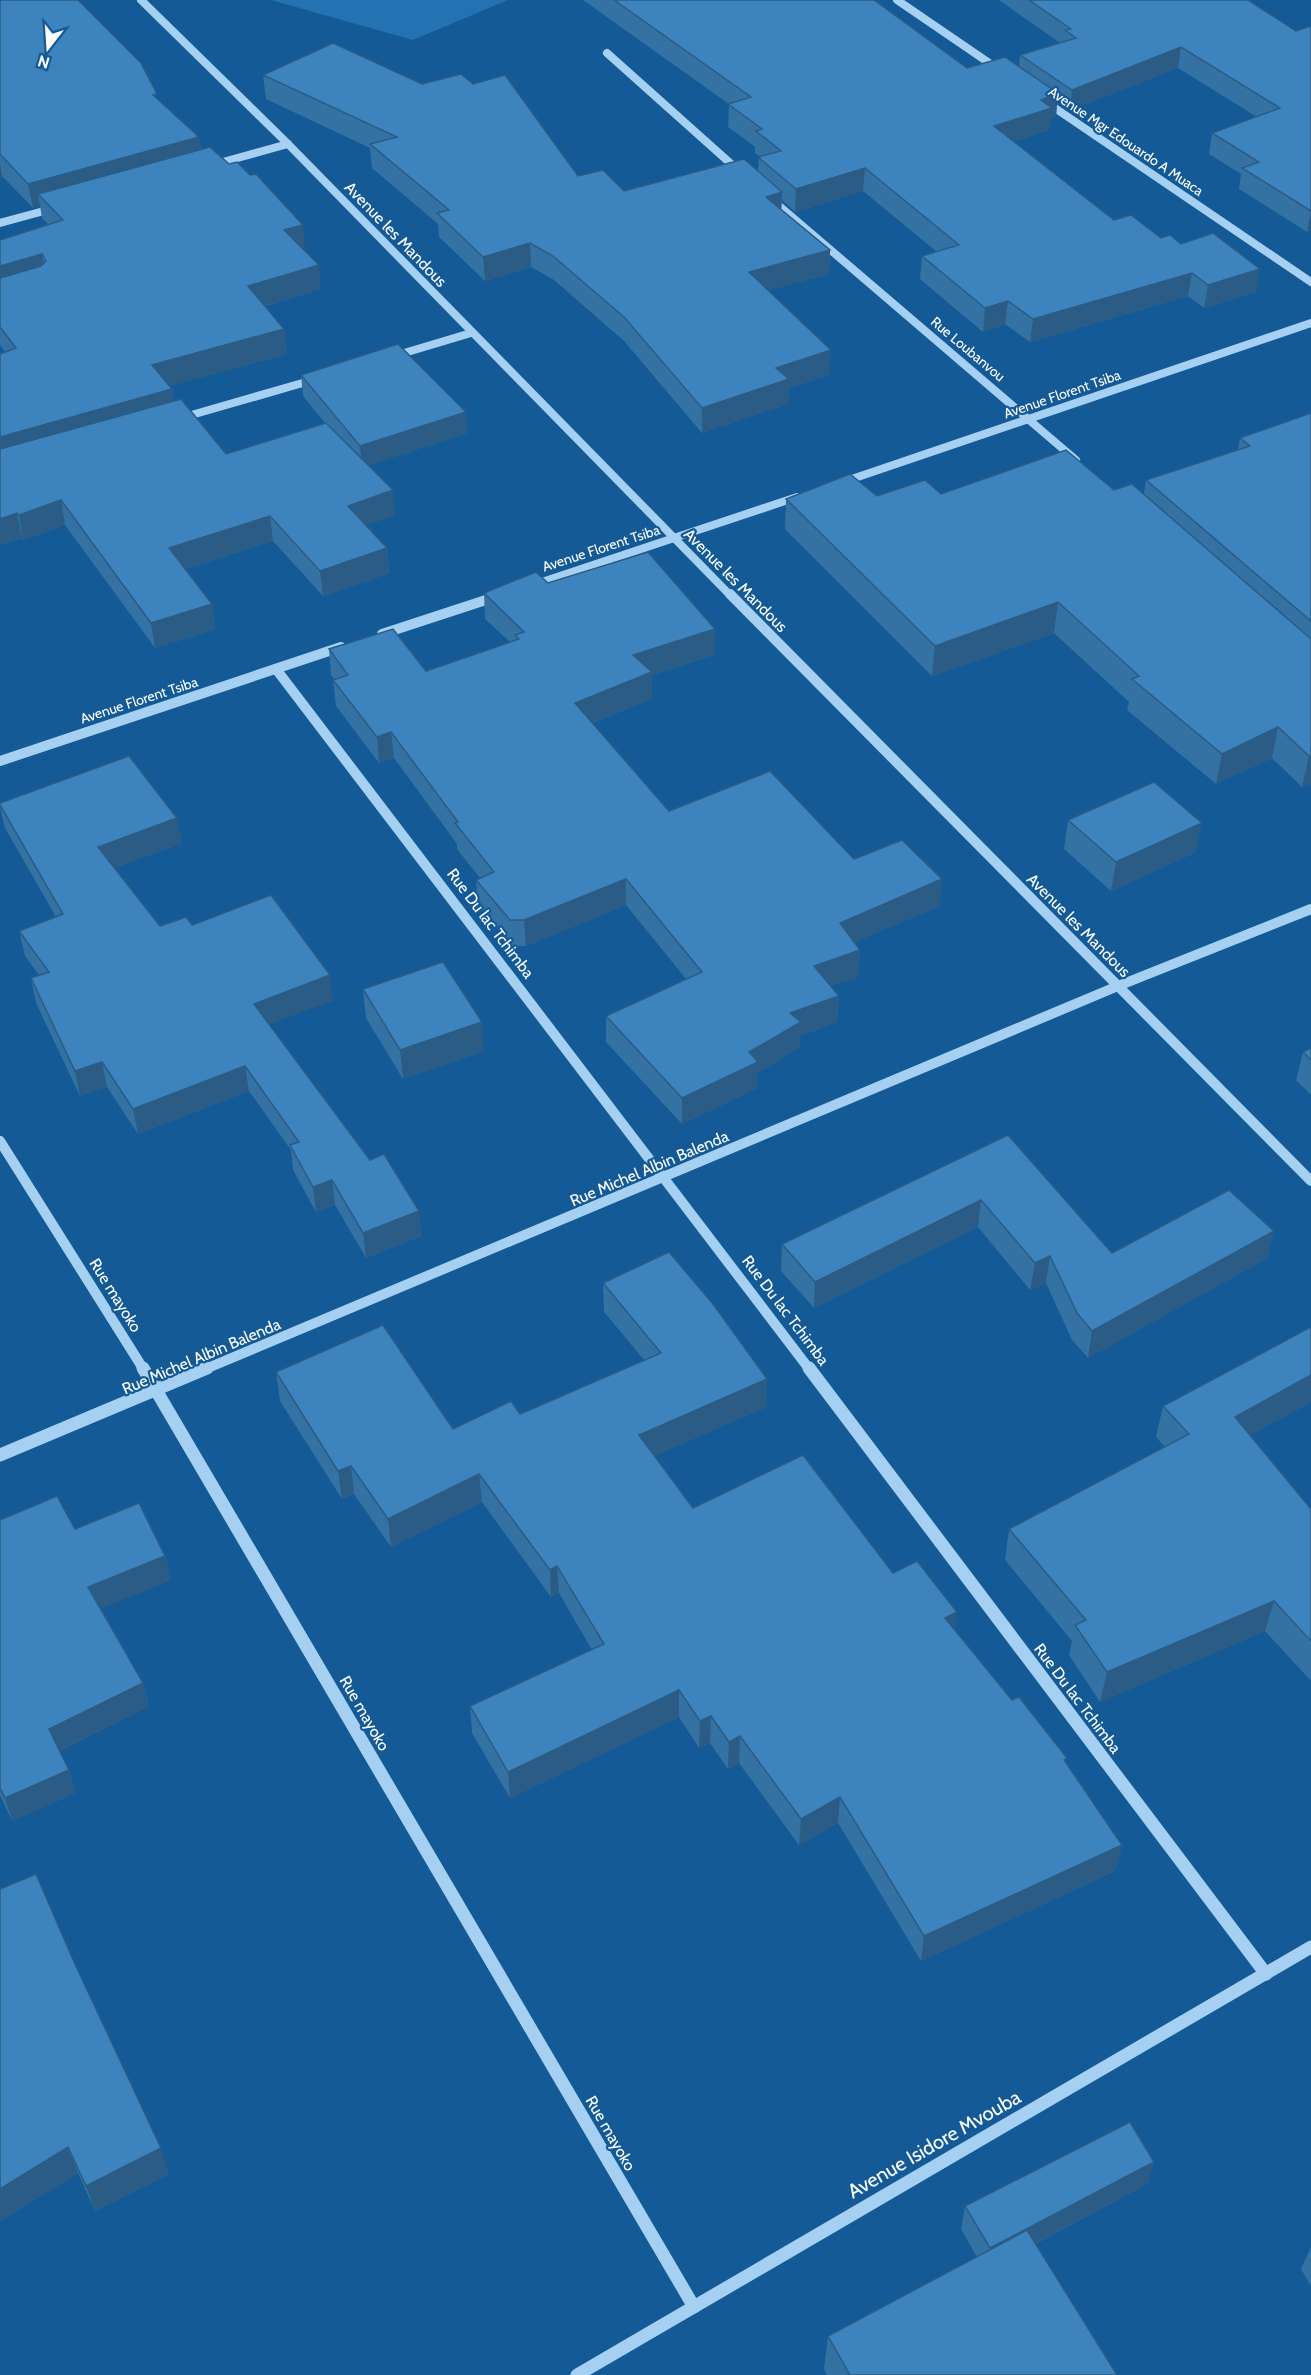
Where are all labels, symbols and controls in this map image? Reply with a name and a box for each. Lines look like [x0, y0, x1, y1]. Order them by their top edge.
north arrow [18, 18, 78, 78]
text: N [36, 51, 52, 73]
street label: Avenue Mgr Edouardo A Muaca [1045, 82, 1207, 200]
street label: Avenue les Mandous [341, 178, 451, 291]
street label: Rue Loubanvou [927, 313, 1009, 385]
street label: Avenue Florent Tsiba [1001, 365, 1123, 422]
street label: Avenue Florent Tsiba [540, 520, 662, 576]
street label: Avenue les Mandous [680, 525, 792, 636]
street label: Avenue Florent Tsiba [78, 672, 200, 728]
street label: Rue Du lac Tchimba [443, 865, 538, 982]
street label: Avenue les Mandous [1023, 870, 1135, 981]
street label: Rue Michel Albin Balenda [567, 1126, 732, 1210]
street label: Rue Du lac Tchimba [738, 1252, 833, 1369]
street label: Rue mayoko [85, 1255, 146, 1336]
street label: Rue Michel Albin Balenda [119, 1314, 284, 1398]
street label: Rue Du lac Tchimba [1030, 1640, 1125, 1757]
street label: Rue mayoko [335, 1672, 394, 1754]
street label: Avenue Isidore Mvouba [843, 2084, 1025, 2203]
street label: Rue mayoko [581, 2092, 640, 2174]

